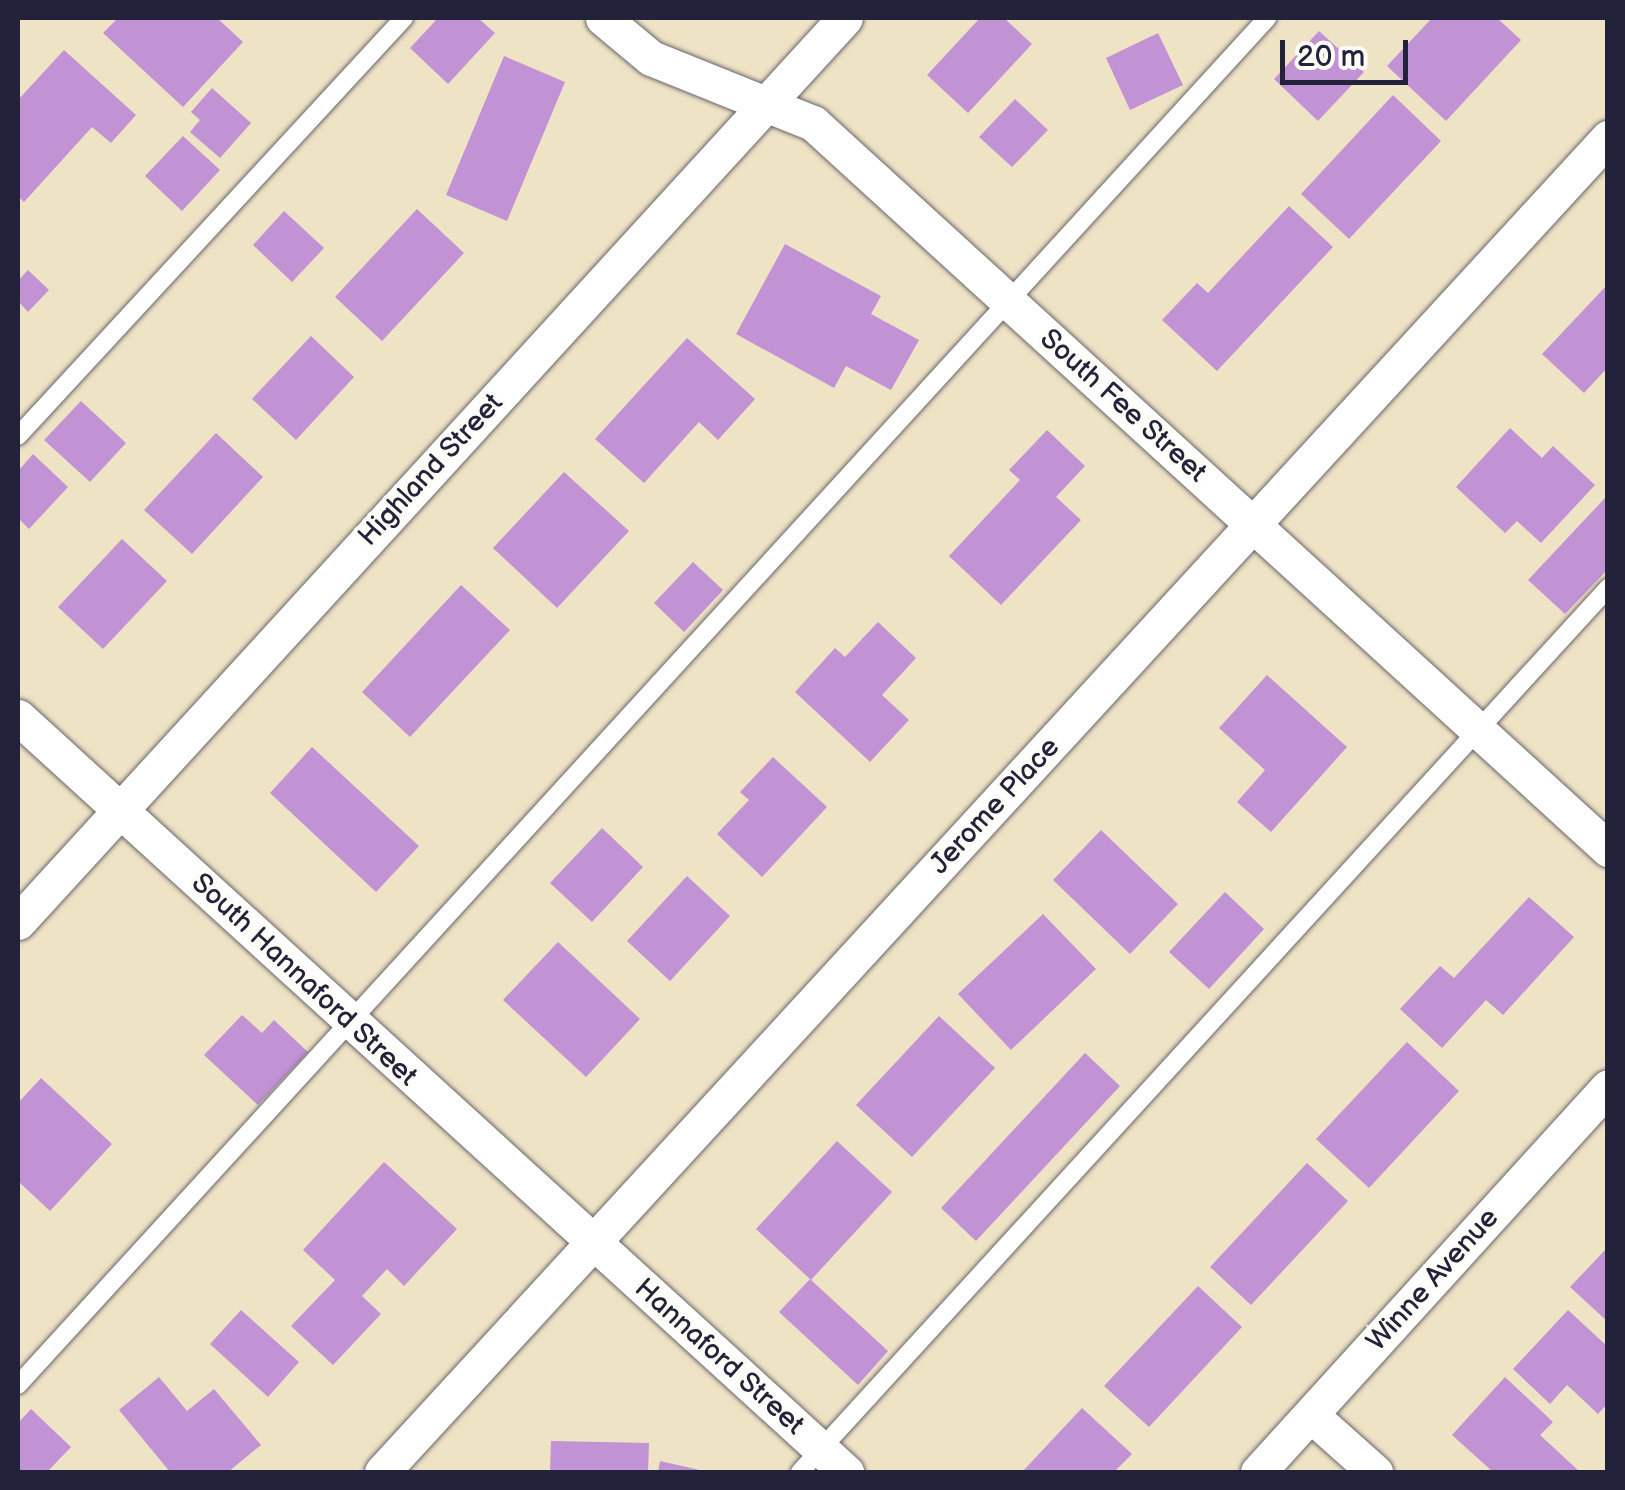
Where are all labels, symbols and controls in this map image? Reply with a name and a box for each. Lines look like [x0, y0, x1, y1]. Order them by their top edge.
scale bar [1285, 20, 1412, 82]
text: 20 m [1297, 39, 1365, 75]
street label: South Fee Street [1033, 322, 1213, 490]
street label: Highland Street [352, 387, 510, 553]
street label: Jerome Place [923, 731, 1067, 881]
street label: South Hannaford Street [184, 866, 424, 1094]
street label: Winne Avenue [1360, 1202, 1506, 1358]
street label: Hannaford Street [627, 1272, 811, 1442]

